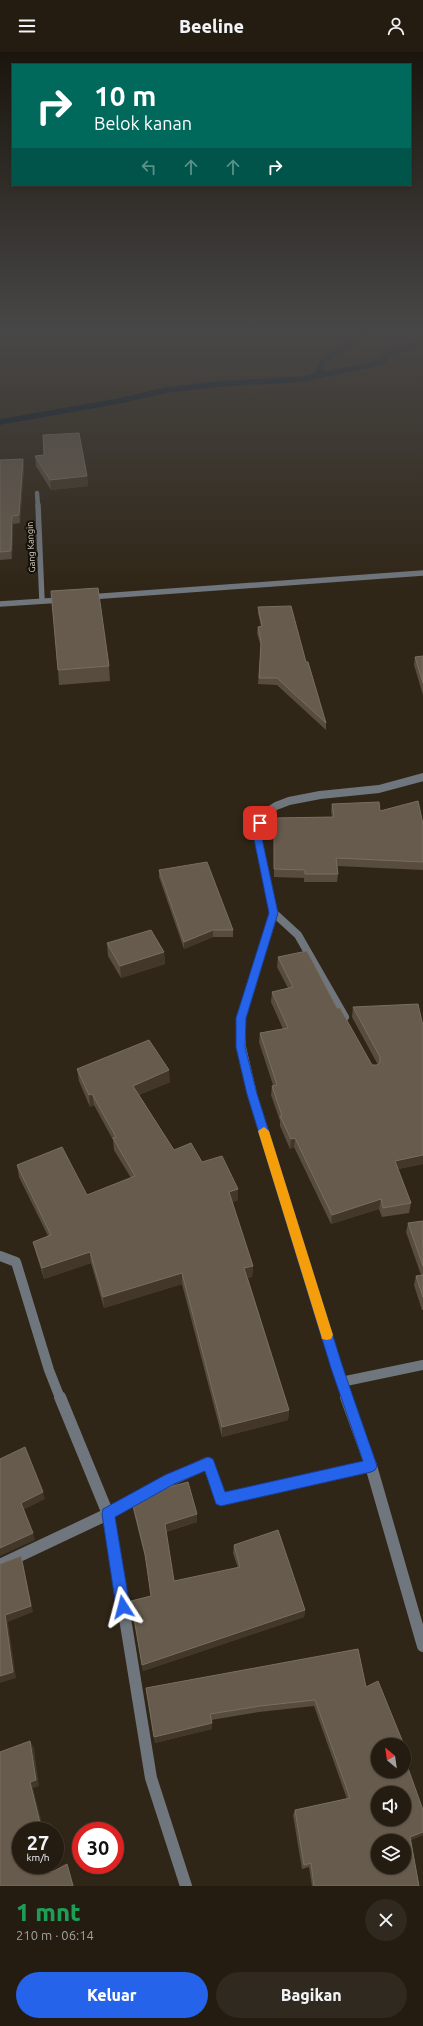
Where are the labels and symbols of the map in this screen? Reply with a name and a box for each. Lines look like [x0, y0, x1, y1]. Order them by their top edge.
street label: Gang Kangin [25, 521, 37, 573]
pin [243, 806, 277, 840]
position arrow [102, 1586, 144, 1628]
north arrow [371, 1738, 411, 1778]
speed limit sign: 30 [72, 1822, 124, 1874]

